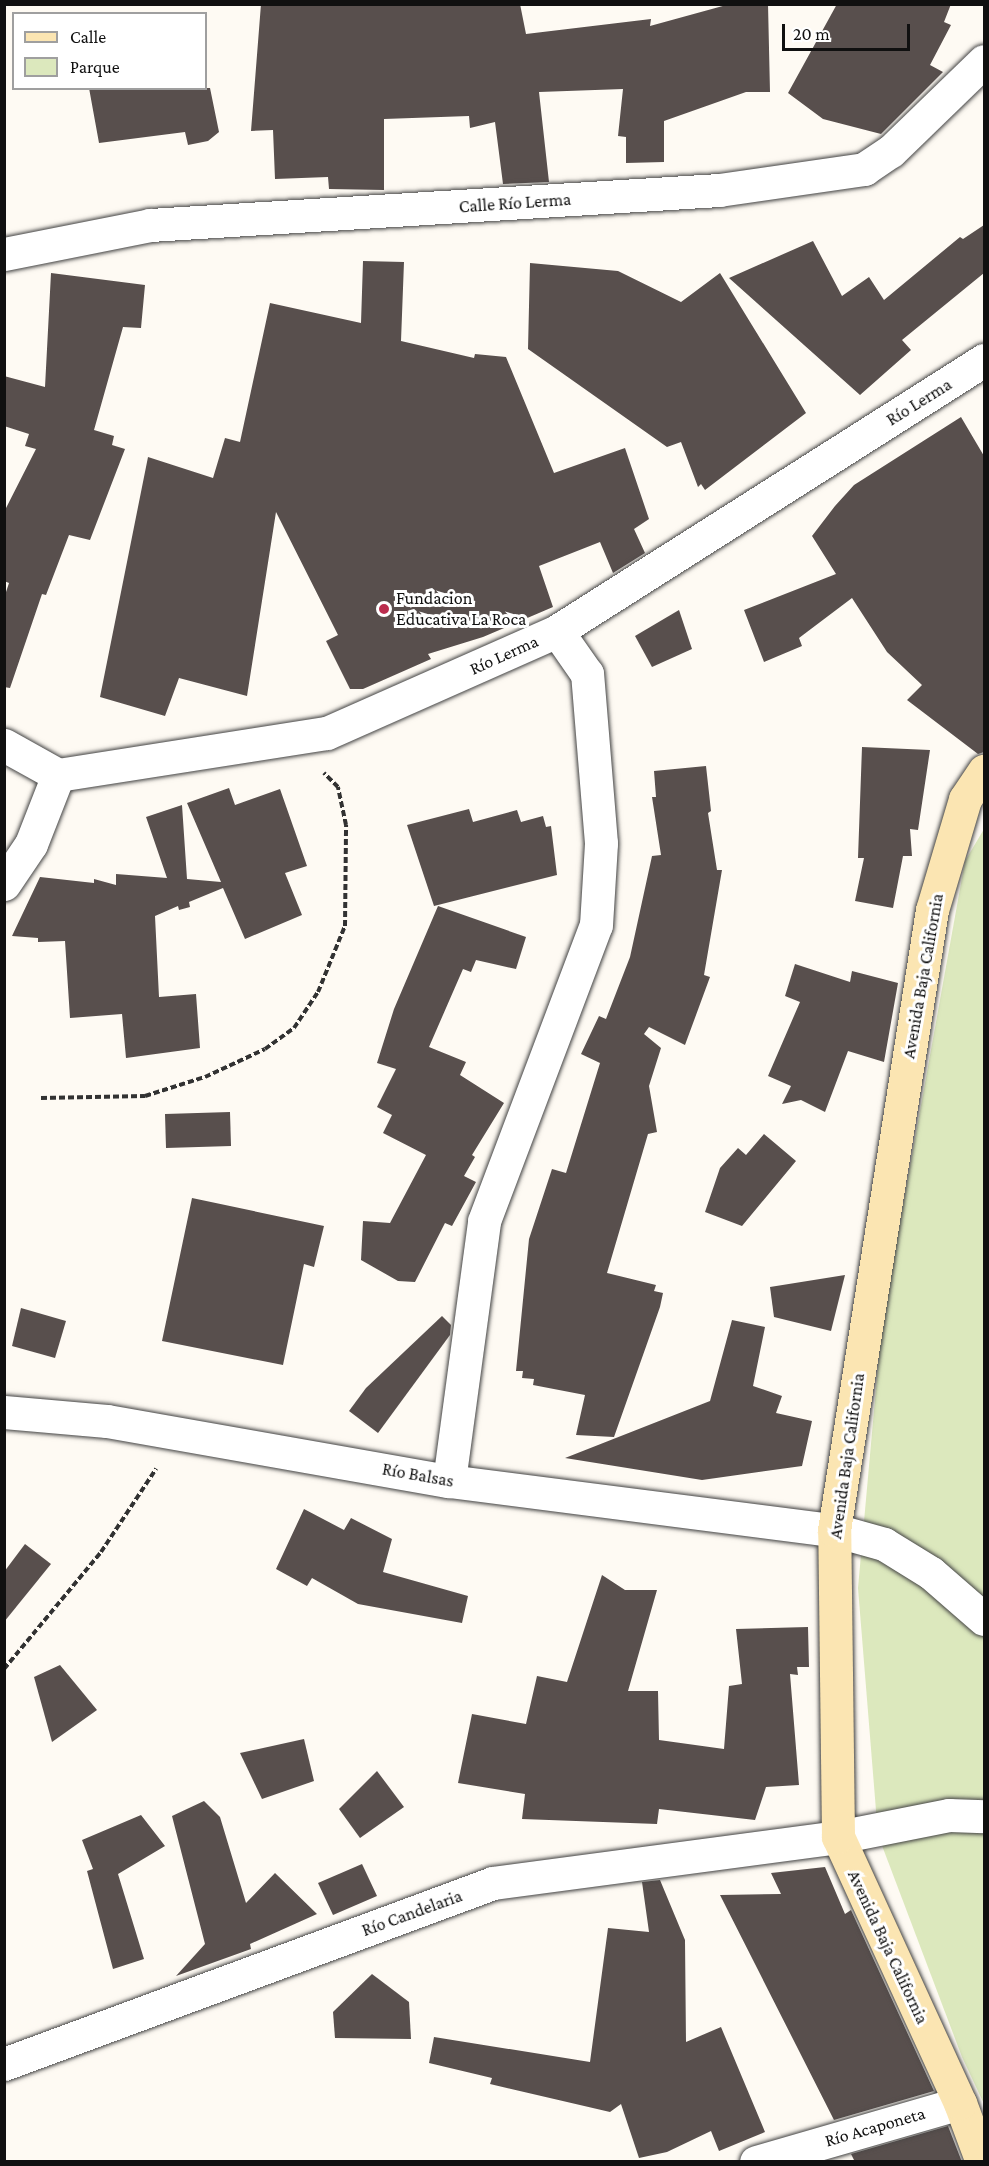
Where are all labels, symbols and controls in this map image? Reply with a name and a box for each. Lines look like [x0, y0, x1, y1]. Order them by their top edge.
legend [12, 12, 207, 90]
scale bar [785, 12, 912, 50]
text: 20 m [793, 24, 830, 44]
text: Calle [70, 27, 106, 47]
text: Parque [70, 57, 120, 77]
street label: Calle Río Lerma [458, 188, 572, 218]
street label: Río Lerma [882, 373, 956, 431]
place label: Fundacion Educativa La Roca [396, 588, 526, 630]
marker: Fundacion Educativa La Roca [377, 602, 391, 616]
street label: Río Lerma [466, 630, 542, 680]
street label: Avenida Baja California [898, 892, 948, 1060]
street label: Avenida Baja California [825, 1372, 869, 1540]
street label: Río Balsas [380, 1458, 456, 1492]
street label: Avenida Baja California [843, 1867, 933, 2027]
street label: Río Candelaria [359, 1885, 465, 1941]
street label: Río Acaponeta [822, 2102, 928, 2152]

